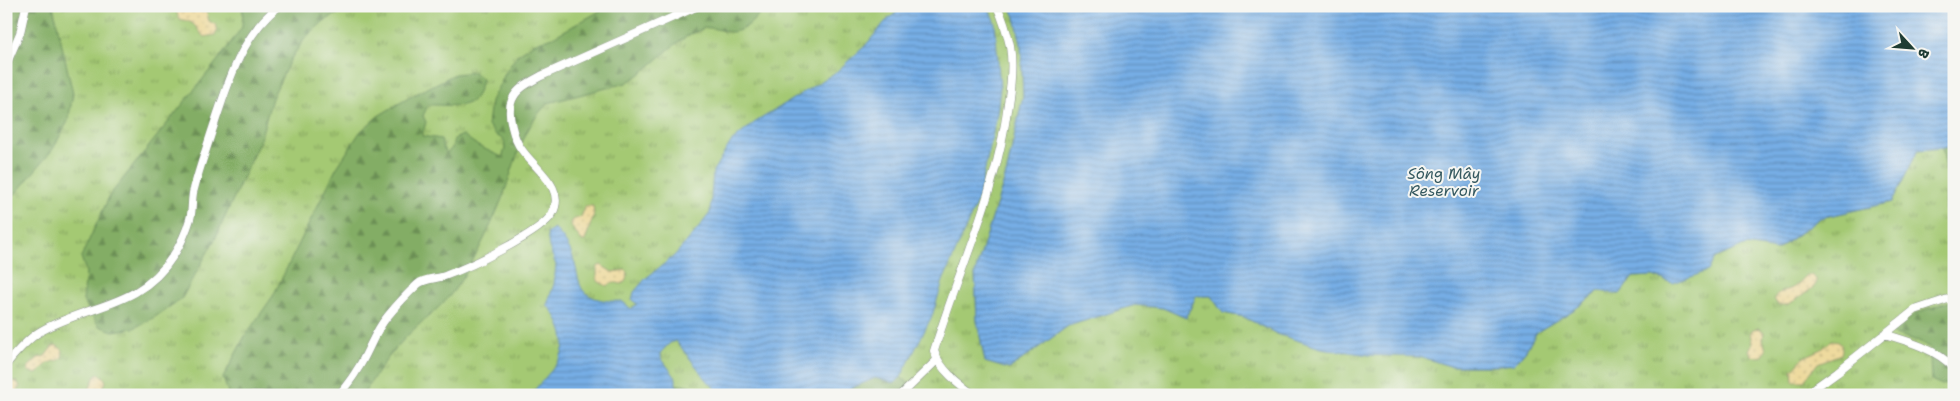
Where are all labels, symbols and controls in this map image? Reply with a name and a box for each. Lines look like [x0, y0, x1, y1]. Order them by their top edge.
north arrow [1888, 22, 1938, 72]
text: B [1914, 46, 1934, 62]
water label: Sông Mây Reservoir [1408, 164, 1480, 201]

